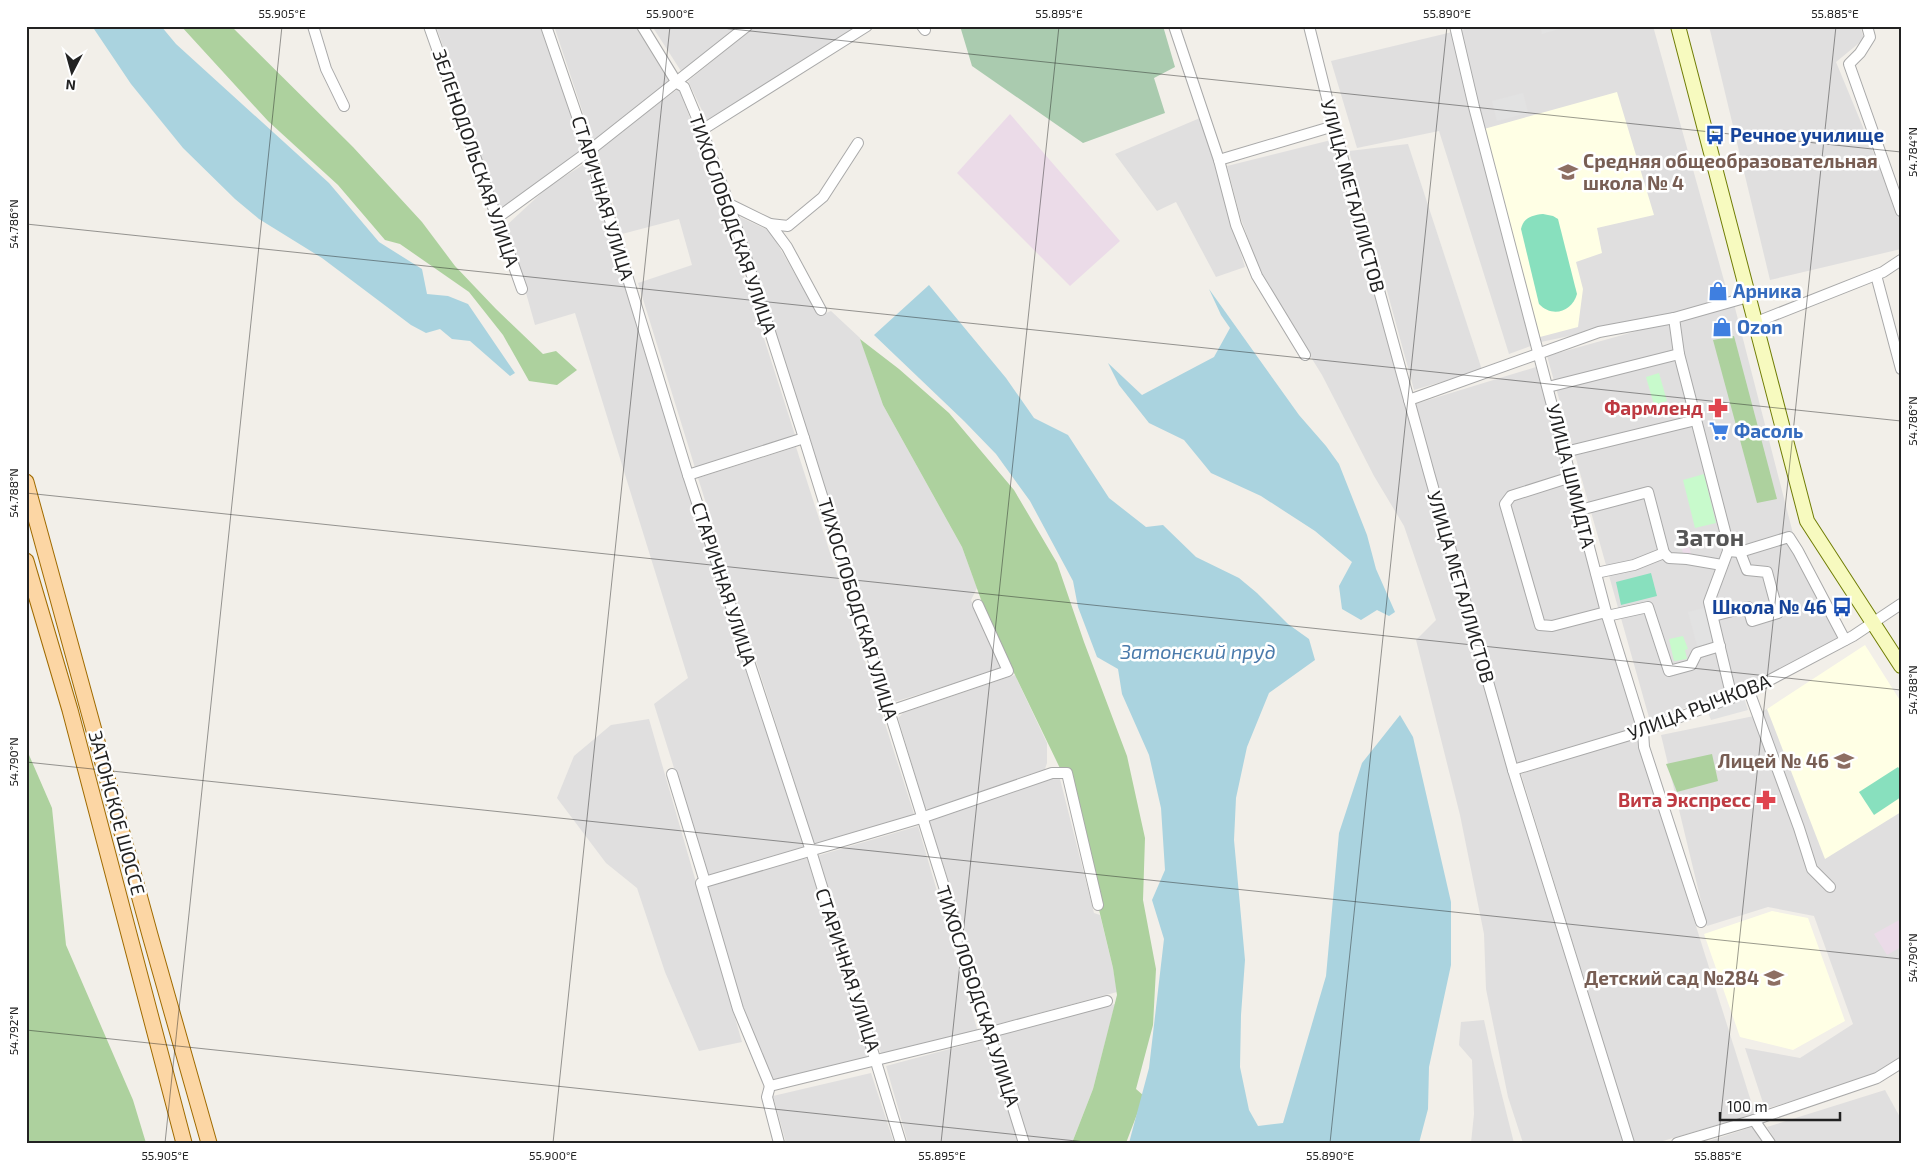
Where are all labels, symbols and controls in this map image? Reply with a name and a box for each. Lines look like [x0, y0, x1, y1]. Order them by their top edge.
text: 55.905°E [258, 6, 306, 20]
text: 55.900°E [646, 6, 694, 20]
text: 55.895°E [1035, 6, 1083, 20]
text: 55.890°E [1423, 6, 1471, 20]
text: 55.885°E [1811, 6, 1859, 20]
street label: ЗЕЛЕНОДОЛЬСКАЯ УЛИЦА [428, 46, 525, 270]
north arrow [48, 48, 98, 98]
text: N [65, 76, 77, 94]
street label: УЛИЦА МЕТАЛЛИСТОВ [1317, 97, 1390, 295]
street label: ТИХОСЛОБОДСКАЯ УЛИЦА [685, 111, 782, 337]
street label: СТАРИЧНАЯ УЛИЦА [568, 113, 639, 283]
place label: Речное училище [1730, 123, 1884, 146]
bus stop icon: Речное училище [1704, 124, 1726, 146]
text: 54.784°N [1905, 127, 1919, 177]
place label: Средняя общеобразовательная школа № 4 [1583, 149, 1878, 194]
school or university icon: Средняя общеобразовательная школа № 4 [1557, 161, 1579, 183]
text: 54.786°N [6, 199, 20, 249]
place label: Арника [1733, 279, 1802, 302]
shop icon: Арника [1707, 280, 1729, 302]
place label: Ozon [1737, 315, 1783, 338]
shop icon: Ozon [1711, 316, 1733, 338]
place label: Фармленд [1604, 396, 1703, 419]
text: 54.786°N [1905, 396, 1919, 446]
pharmacy icon: Фармленд [1707, 397, 1729, 419]
street label: УЛИЦА ШМИДТА [1542, 401, 1601, 551]
place label: Фасоль [1734, 419, 1803, 442]
supermarket icon: Фасоль [1708, 420, 1730, 442]
text: 54.788°N [6, 468, 20, 518]
street label: УЛИЦА МЕТАЛЛИСТОВ [1423, 488, 1500, 686]
street label: ТИХОСЛОБОДСКАЯ УЛИЦА [814, 495, 903, 723]
street label: СТАРИЧНАЯ УЛИЦА [687, 499, 762, 669]
district label: Затон [1676, 522, 1744, 551]
place label: Школа № 46 [1712, 595, 1827, 618]
bus stop icon: Школа № 46 [1831, 596, 1853, 618]
water label: Затонский пруд [1119, 639, 1276, 663]
text: 54.788°N [1905, 665, 1919, 715]
street label: УЛИЦА РЫЧКОВА [1624, 669, 1774, 744]
street label: ЗАТОНСКОЕ ШОССЕ [84, 728, 151, 898]
text: 54.790°N [6, 737, 20, 787]
place label: Лицей № 46 [1718, 749, 1829, 772]
school or university icon: Лицей № 46 [1833, 750, 1855, 772]
place label: Вита Экспресс [1618, 788, 1751, 811]
pharmacy icon: Вита Экспресс [1755, 789, 1777, 811]
street label: ТИХОСЛОБОДСКАЯ УЛИЦА [932, 882, 1025, 1109]
street label: СТАРИЧНАЯ УЛИЦА [811, 885, 886, 1055]
text: 54.790°N [1905, 933, 1919, 983]
place label: Детский сад №284 [1584, 966, 1759, 989]
school or university icon: Детский сад №284 [1763, 967, 1785, 989]
text: 54.792°N [6, 1007, 20, 1055]
scale bar [1720, 1089, 1840, 1121]
text: 100 m [1727, 1097, 1768, 1115]
text: 55.905°E [141, 1148, 189, 1162]
text: 55.900°E [529, 1148, 577, 1162]
text: 55.895°E [918, 1148, 966, 1162]
text: 55.890°E [1306, 1148, 1354, 1162]
text: 55.885°E [1694, 1148, 1742, 1162]

